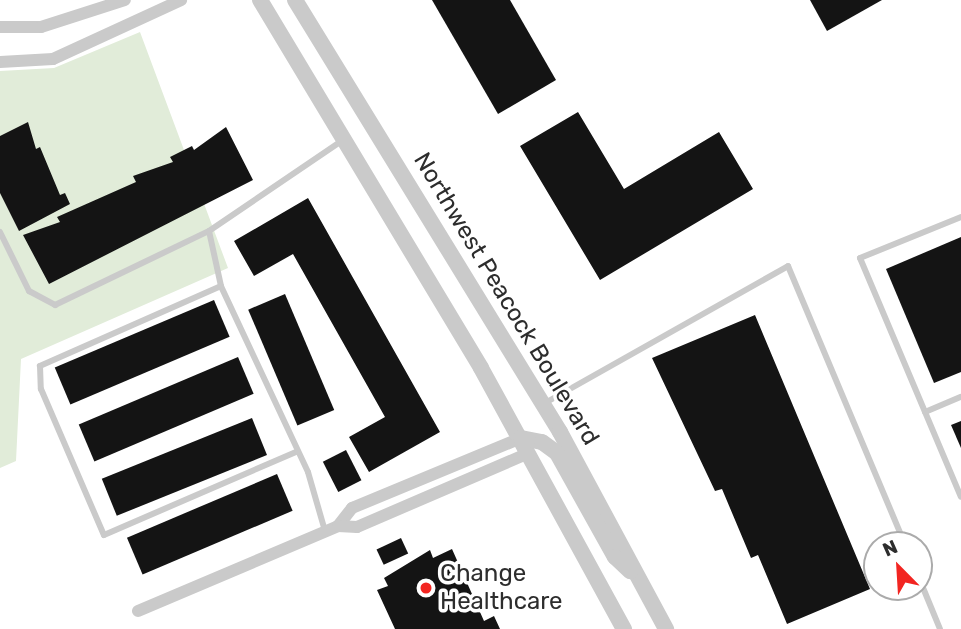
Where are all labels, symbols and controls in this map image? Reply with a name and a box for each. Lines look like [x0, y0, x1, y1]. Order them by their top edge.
street label: Northwest Peacock Boulevard [407, 148, 605, 450]
north arrow [863, 531, 933, 601]
text: N [879, 535, 901, 561]
place label: Change Healthcare [440, 560, 562, 616]
marker: Change Healthcare [418, 580, 434, 596]

